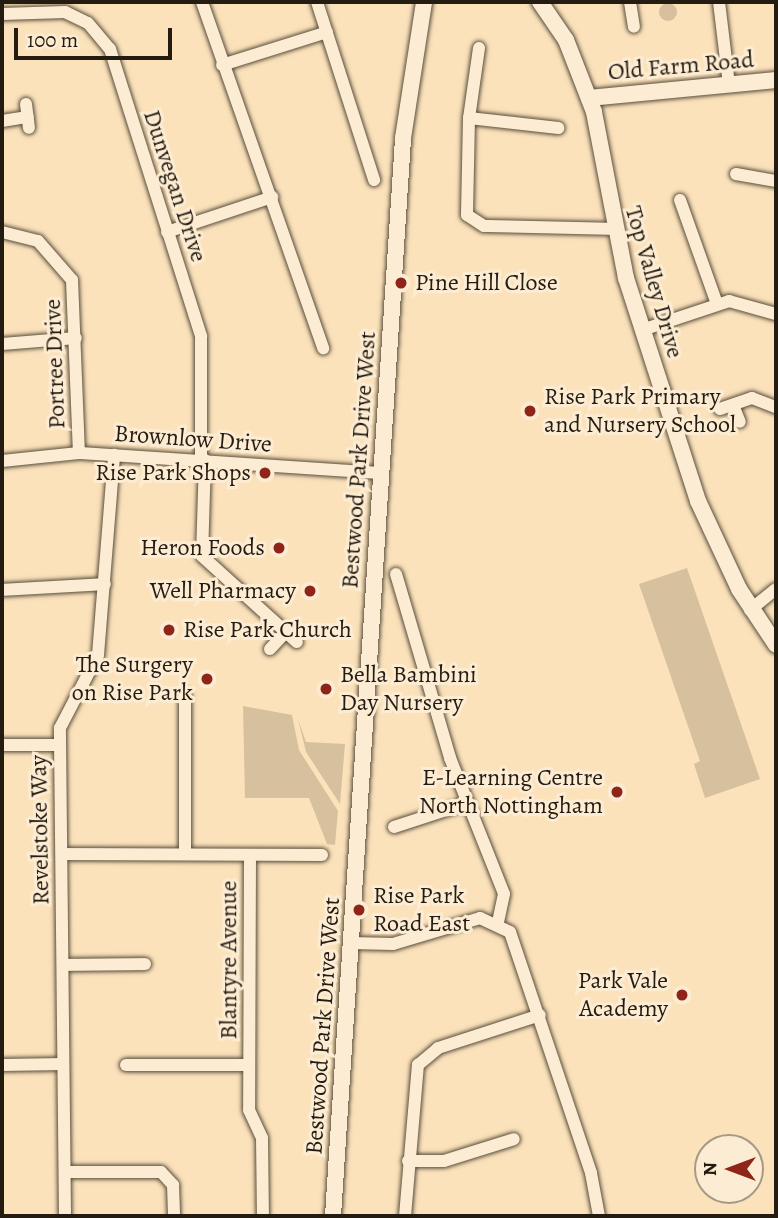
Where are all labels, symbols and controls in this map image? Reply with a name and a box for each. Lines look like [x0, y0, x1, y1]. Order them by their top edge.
scale bar [18, 14, 175, 58]
text: 100 m [27, 26, 78, 54]
street label: Old Farm Road [607, 45, 755, 87]
street label: Dunvegan Drive [137, 106, 213, 266]
street label: Top Valley Drive [619, 203, 689, 361]
place label: Pine Hill Close [415, 269, 558, 297]
marker: Pine Hill Close [393, 275, 409, 291]
street label: Portree Drive [38, 298, 72, 430]
street label: Bestwood Park Drive West [336, 330, 382, 590]
place label: Rise Park Primary and Nursery School [544, 383, 736, 439]
marker: Rise Park Primary and Nursery School [522, 403, 538, 419]
street label: Brownlow Drive [113, 419, 273, 459]
place label: Rise Park Shops [95, 459, 251, 487]
marker: Rise Park Shops [257, 465, 273, 481]
place label: Heron Foods [140, 534, 265, 562]
marker: Heron Foods [271, 540, 287, 556]
place label: Well Pharmacy [150, 577, 296, 605]
marker: Well Pharmacy [302, 583, 318, 599]
place label: Rise Park Church [183, 616, 352, 644]
marker: Rise Park Church [161, 622, 177, 638]
place label: The Surgery on Rise Park [72, 651, 193, 707]
place label: Bella Bambini Day Nursery [340, 661, 477, 717]
marker: The Surgery on Rise Park [199, 671, 215, 687]
marker: Bella Bambini Day Nursery [318, 681, 334, 697]
street label: Revelstoke Way [24, 755, 56, 905]
place label: E-Learning Centre North Nottingham [419, 764, 603, 820]
marker: E-Learning Centre North Nottingham [609, 784, 625, 800]
street label: Blantyre Avenue [215, 880, 243, 1040]
place label: Rise Park Road East [373, 882, 470, 938]
street label: Bestwood Park Drive West [300, 896, 346, 1156]
marker: Rise Park Road East [351, 902, 367, 918]
place label: Park Vale Academy [578, 967, 668, 1023]
marker: Park Vale Academy [674, 987, 690, 1003]
north arrow [694, 1134, 764, 1204]
text: N [697, 1162, 723, 1176]

